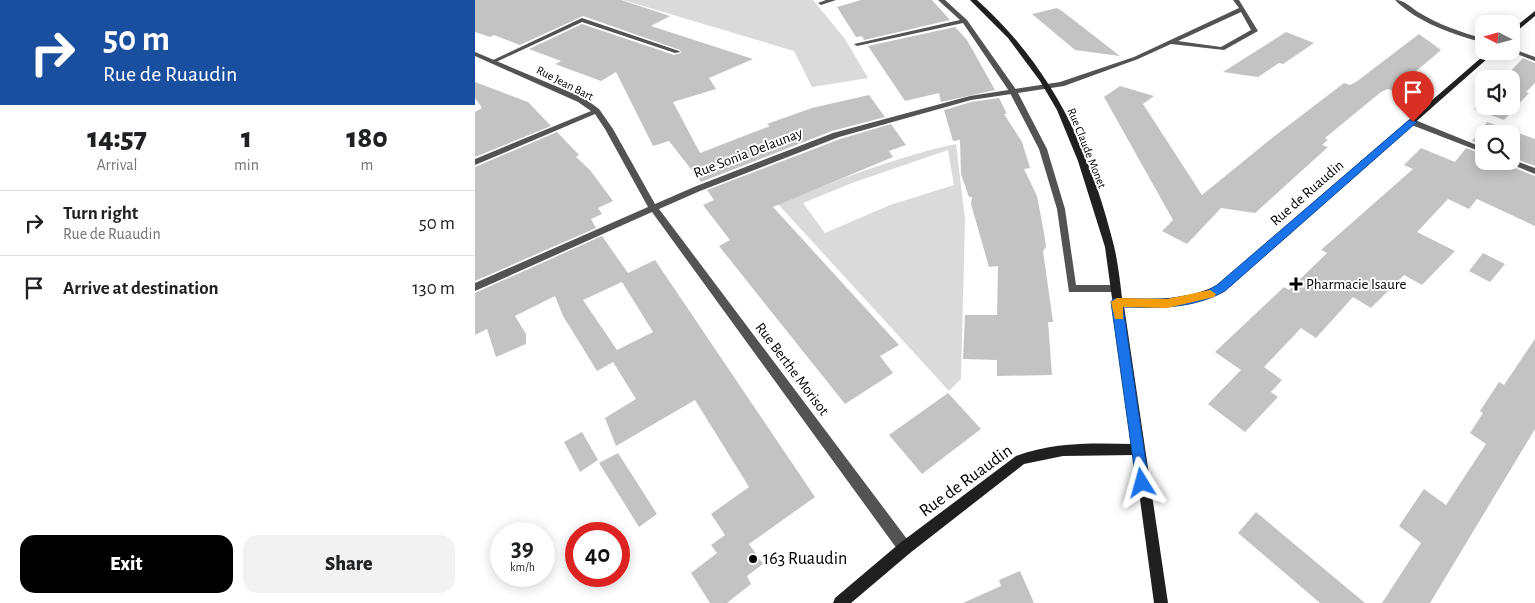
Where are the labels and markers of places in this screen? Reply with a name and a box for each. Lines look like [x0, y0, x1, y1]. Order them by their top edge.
pin [1392, 71, 1434, 122]
place label: Pharmacie Isaure [1306, 277, 1406, 292]
marker: Pharmacie Isaure [1290, 278, 1302, 290]
place label: 163 Ruaudin [763, 550, 847, 568]
marker: 163 Ruaudin [747, 553, 759, 565]

